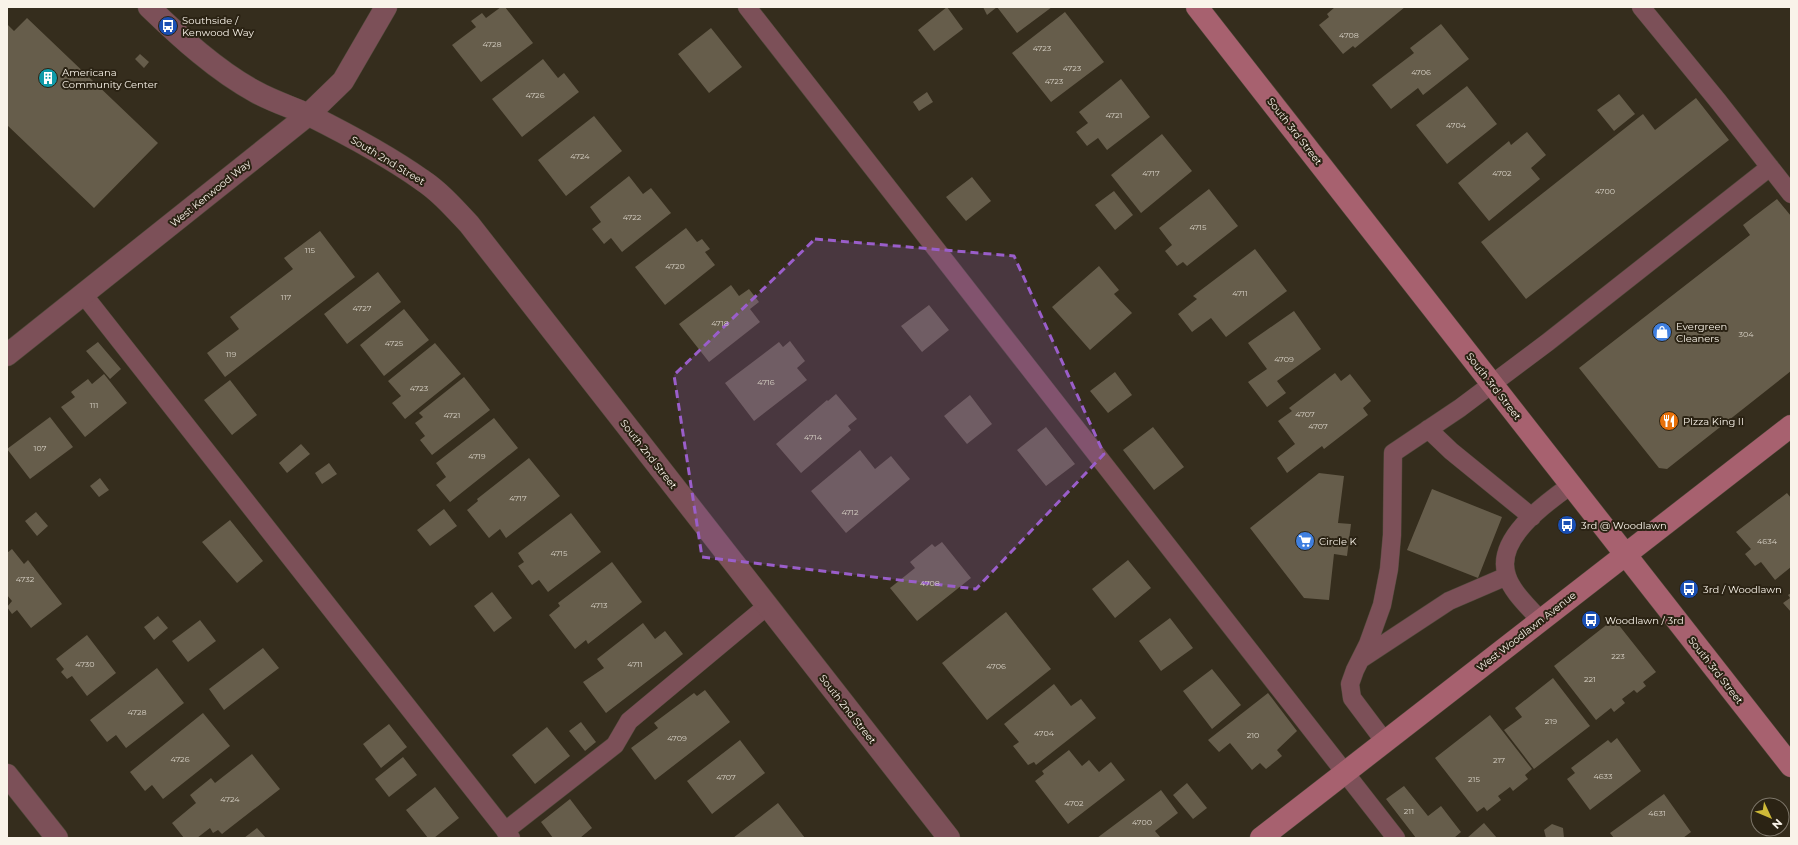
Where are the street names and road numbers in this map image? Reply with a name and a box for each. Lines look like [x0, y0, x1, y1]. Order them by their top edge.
street label: South 3rd Street [1264, 95, 1325, 168]
street label: South 2nd Street [348, 133, 427, 188]
street label: West Kenwood Way [167, 157, 254, 230]
street label: South 3rd Street [1463, 350, 1524, 423]
street label: South 2nd Street [617, 417, 680, 492]
street label: West Woodlawn Avenue [1474, 589, 1579, 674]
street label: South 3rd Street [1685, 634, 1746, 707]
street label: South 2nd Street [816, 672, 879, 747]

